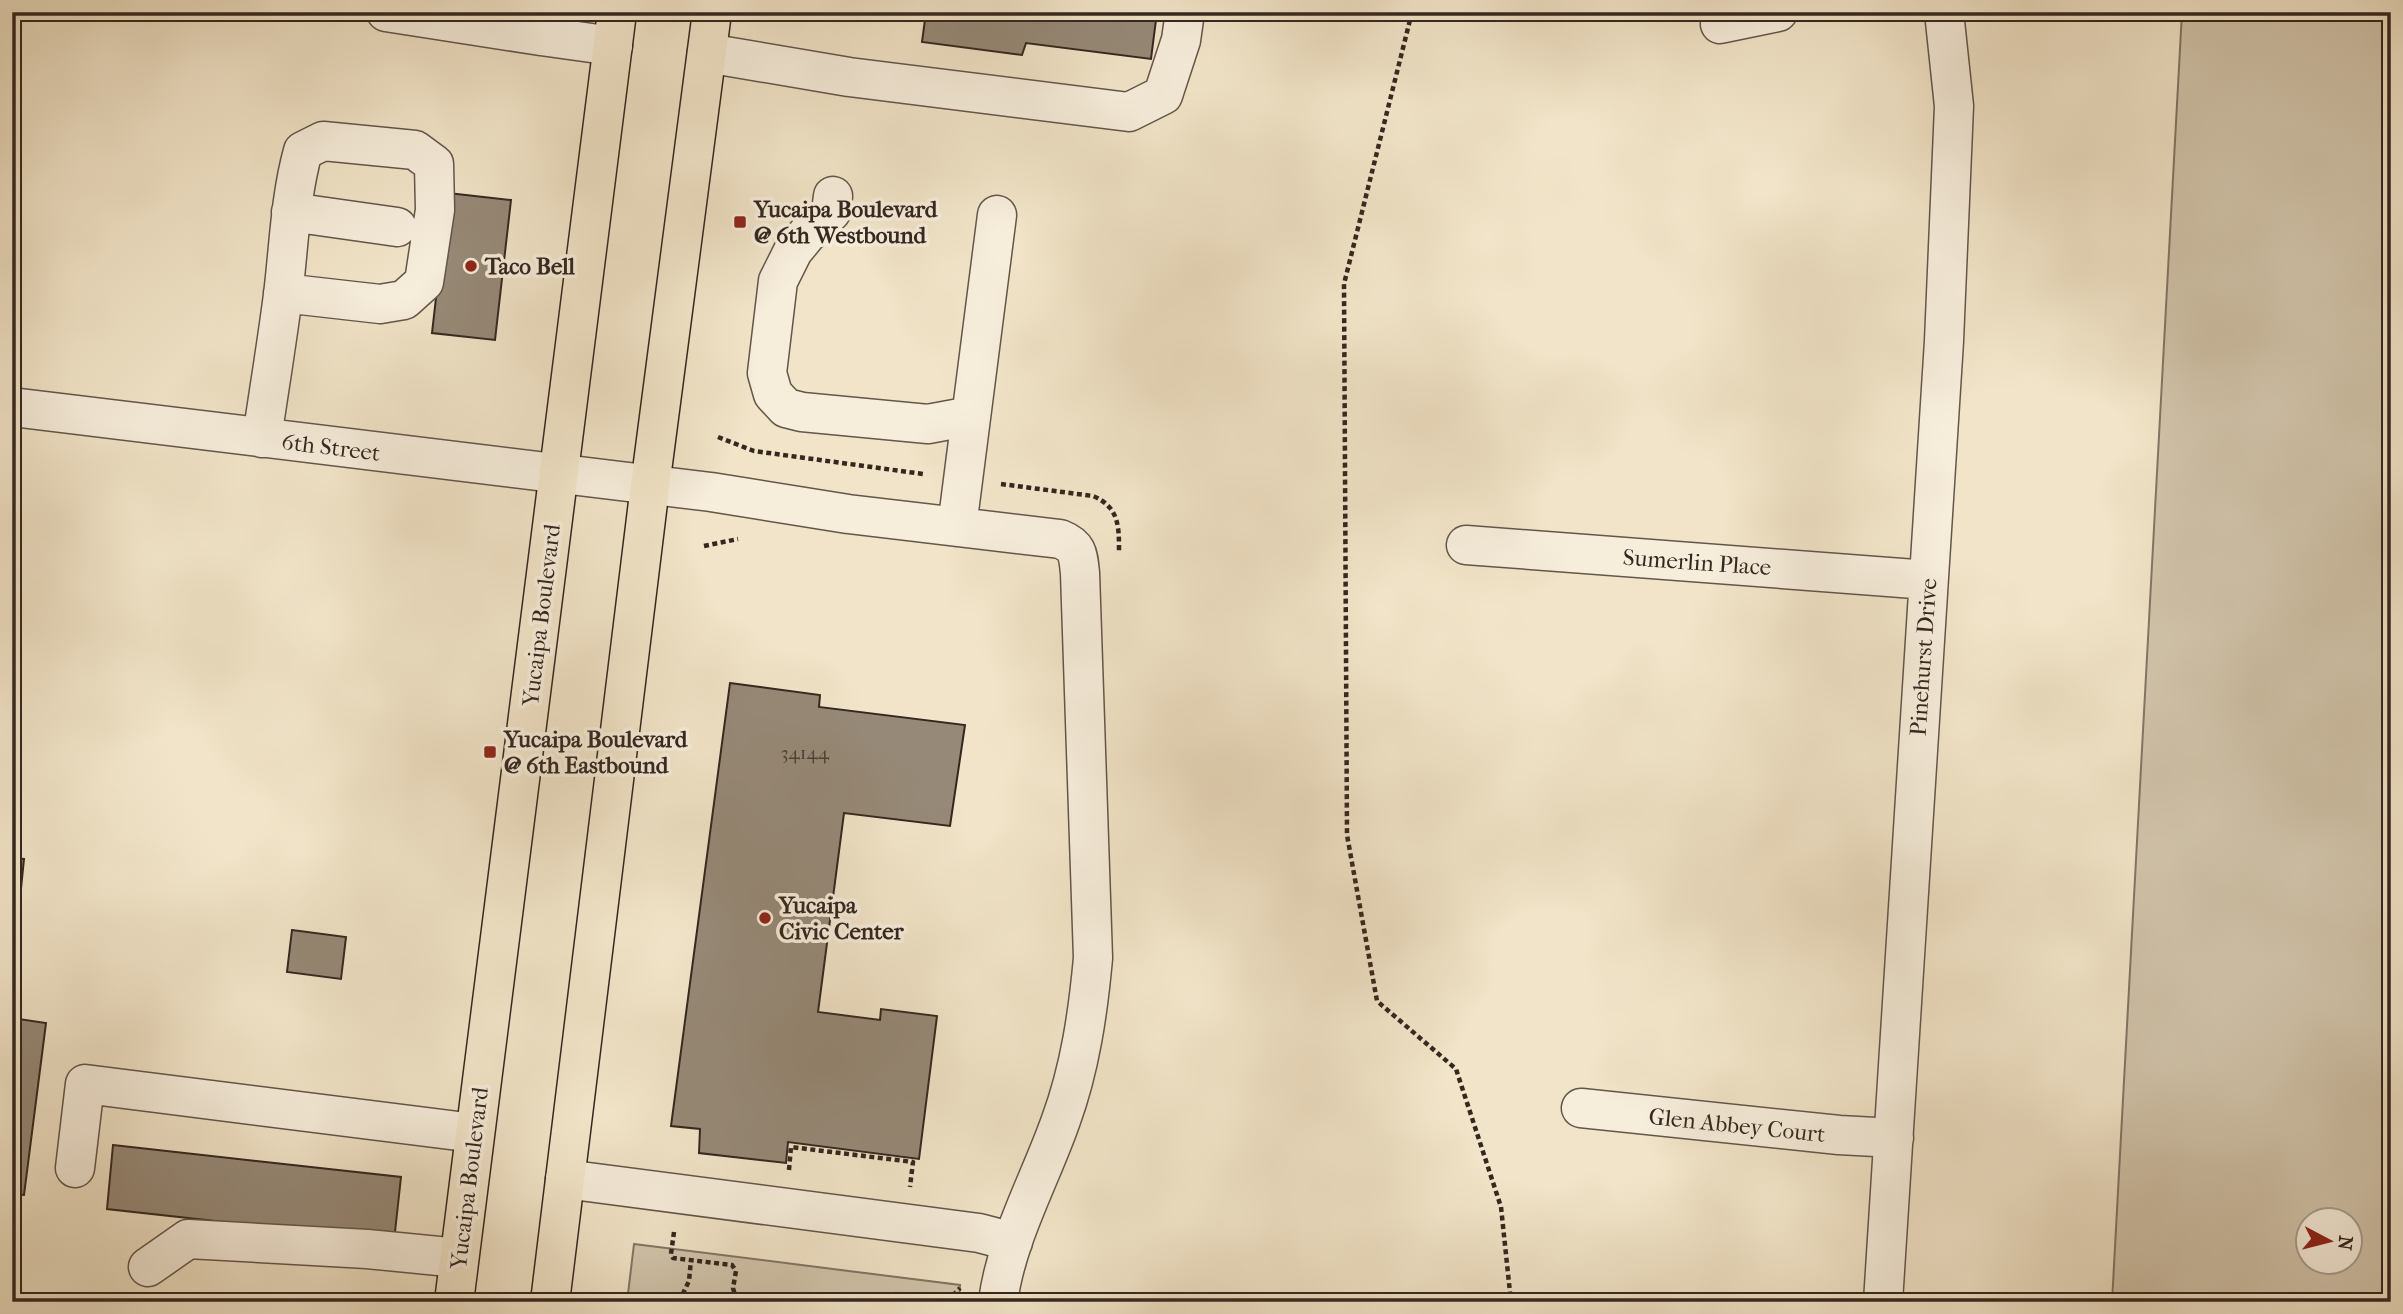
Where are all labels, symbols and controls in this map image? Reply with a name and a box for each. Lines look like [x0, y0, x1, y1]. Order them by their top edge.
place label: Yucaipa Boulevard @ 6th Westbound [753, 196, 939, 249]
marker: Yucaipa Boulevard @ 6th Westbound [732, 214, 748, 230]
place label: Taco Bell [484, 253, 576, 280]
marker: Taco Bell [463, 258, 479, 274]
street label: 6th Street [280, 428, 382, 467]
street label: Yucaipa Boulevard [517, 522, 566, 709]
street label: Sumerlin Place [1622, 544, 1772, 581]
street label: Pinehurst Drive [1905, 577, 1942, 737]
place label: Yucaipa Boulevard @ 6th Eastbound [503, 726, 689, 779]
house number: 34144 [781, 742, 830, 764]
marker: Yucaipa Boulevard @ 6th Eastbound [482, 744, 498, 760]
place label: Yucaipa Civic Center [778, 892, 905, 945]
marker: Yucaipa Civic Center [757, 910, 773, 926]
street label: Yucaipa Boulevard [445, 1085, 494, 1272]
street label: Glen Abbey Court [1647, 1103, 1827, 1148]
north arrow [2294, 1206, 2364, 1276]
text: N [2333, 1234, 2357, 1252]

